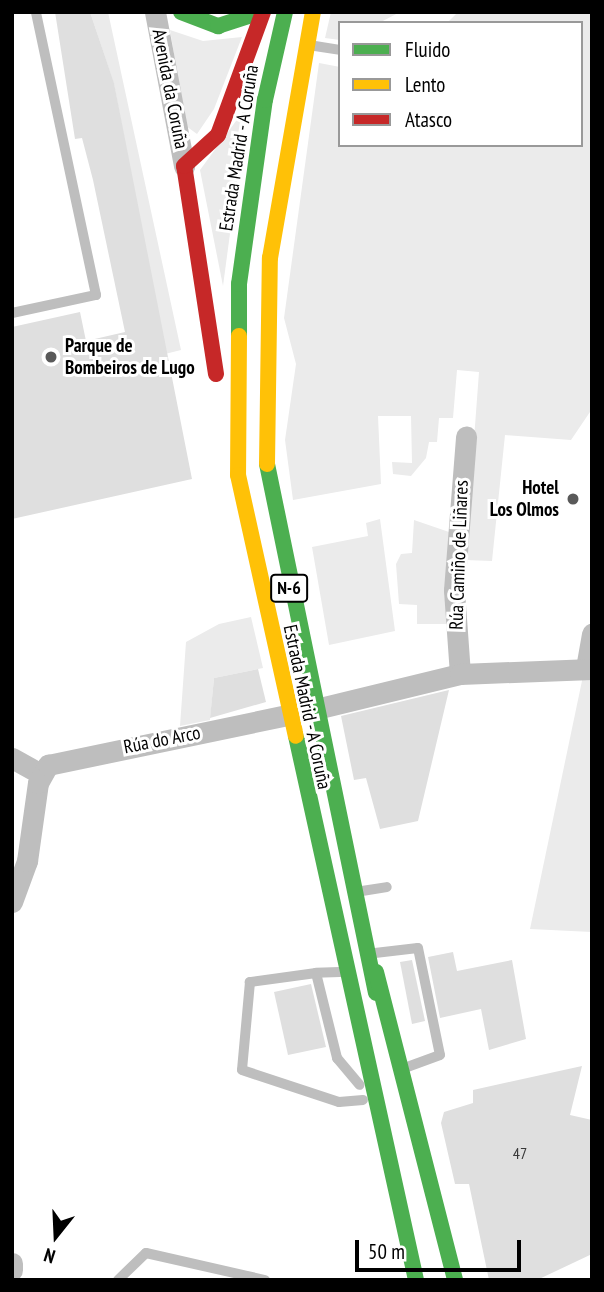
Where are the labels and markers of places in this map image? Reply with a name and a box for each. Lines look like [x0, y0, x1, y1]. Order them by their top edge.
place label: Parque de Bombeiros de Lugo [65, 335, 195, 379]
marker: Parque de Bombeiros de Lugo [43, 349, 59, 365]
place label: Hotel Los Olmos [490, 477, 559, 521]
marker: Hotel Los Olmos [565, 491, 581, 507]

